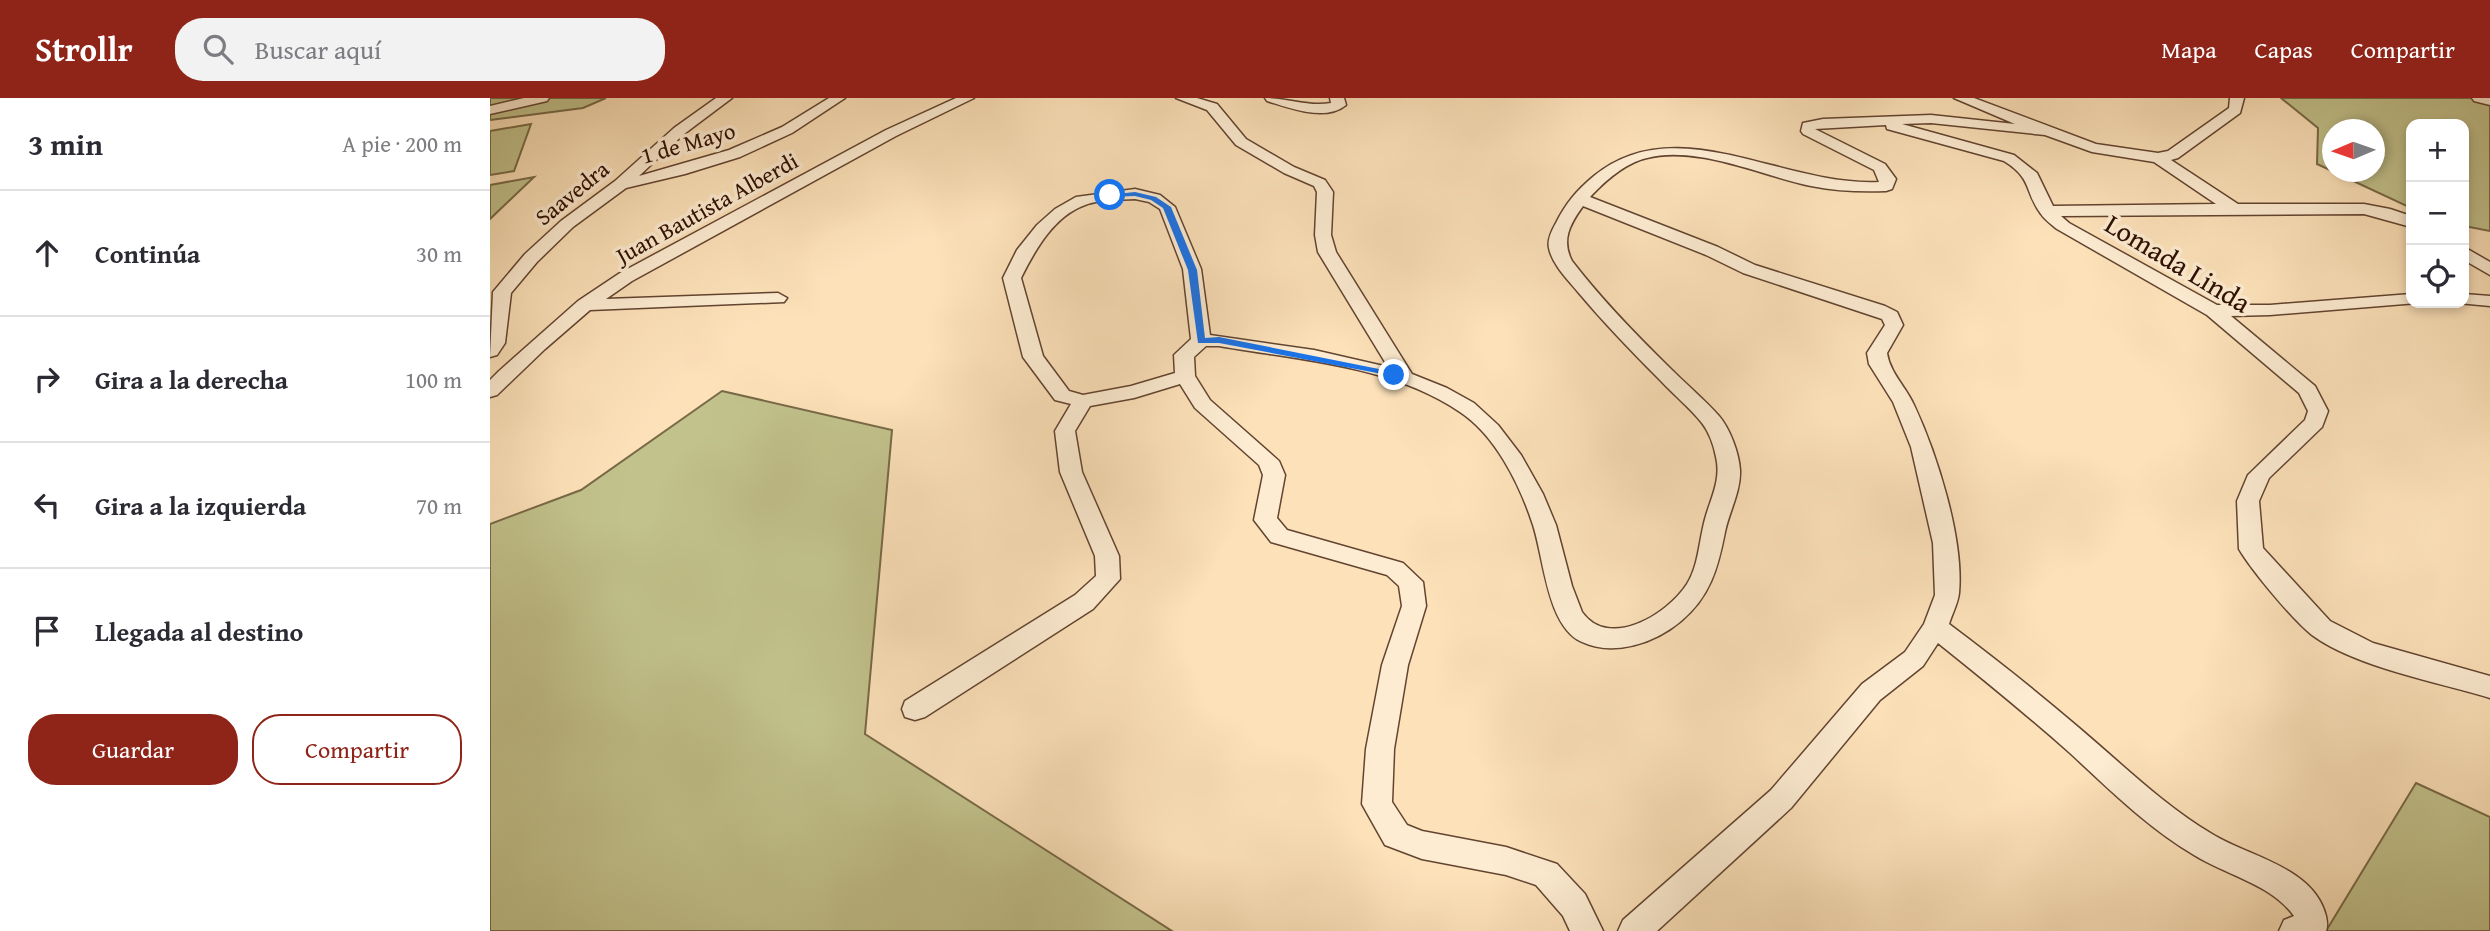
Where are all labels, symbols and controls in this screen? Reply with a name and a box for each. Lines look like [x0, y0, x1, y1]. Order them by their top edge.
search box [175, 18, 665, 81]
text: Strollr [35, 25, 133, 73]
icon: search [199, 30, 237, 68]
text: Buscar aquí [255, 30, 381, 69]
text: Mapa [2161, 32, 2217, 67]
text: Capas [2255, 32, 2313, 67]
text: Compartir [2351, 32, 2455, 67]
street label: 1 de Mayo [637, 113, 739, 172]
north arrow [2322, 119, 2385, 182]
map controls [2406, 119, 2469, 308]
button: + [2406, 119, 2469, 182]
text: 3 min [28, 122, 103, 166]
text: A pie · 200 m [342, 127, 462, 160]
street label: Juan Bautista Alberdi [607, 144, 804, 273]
street label: Saavedra [528, 152, 616, 233]
route start [1094, 179, 1125, 210]
button: − [2406, 182, 2469, 245]
street label: Lomada Linda [2097, 203, 2260, 323]
icon: ahead [28, 234, 66, 272]
text: Continúa [95, 234, 200, 273]
text: 30 m [416, 237, 462, 270]
button: locate [2406, 245, 2469, 308]
route end [1378, 359, 1409, 390]
icon: right [28, 360, 66, 398]
text: Gira a la derecha [95, 360, 288, 399]
text: 100 m [405, 363, 462, 396]
icon: left [28, 486, 66, 524]
text: Gira a la izquierda [95, 486, 306, 525]
text: 70 m [416, 489, 462, 522]
icon: arrive [28, 612, 66, 650]
text: Llegada al destino [95, 612, 303, 651]
button: Guardar [28, 714, 238, 785]
button: Compartir [252, 714, 462, 785]

